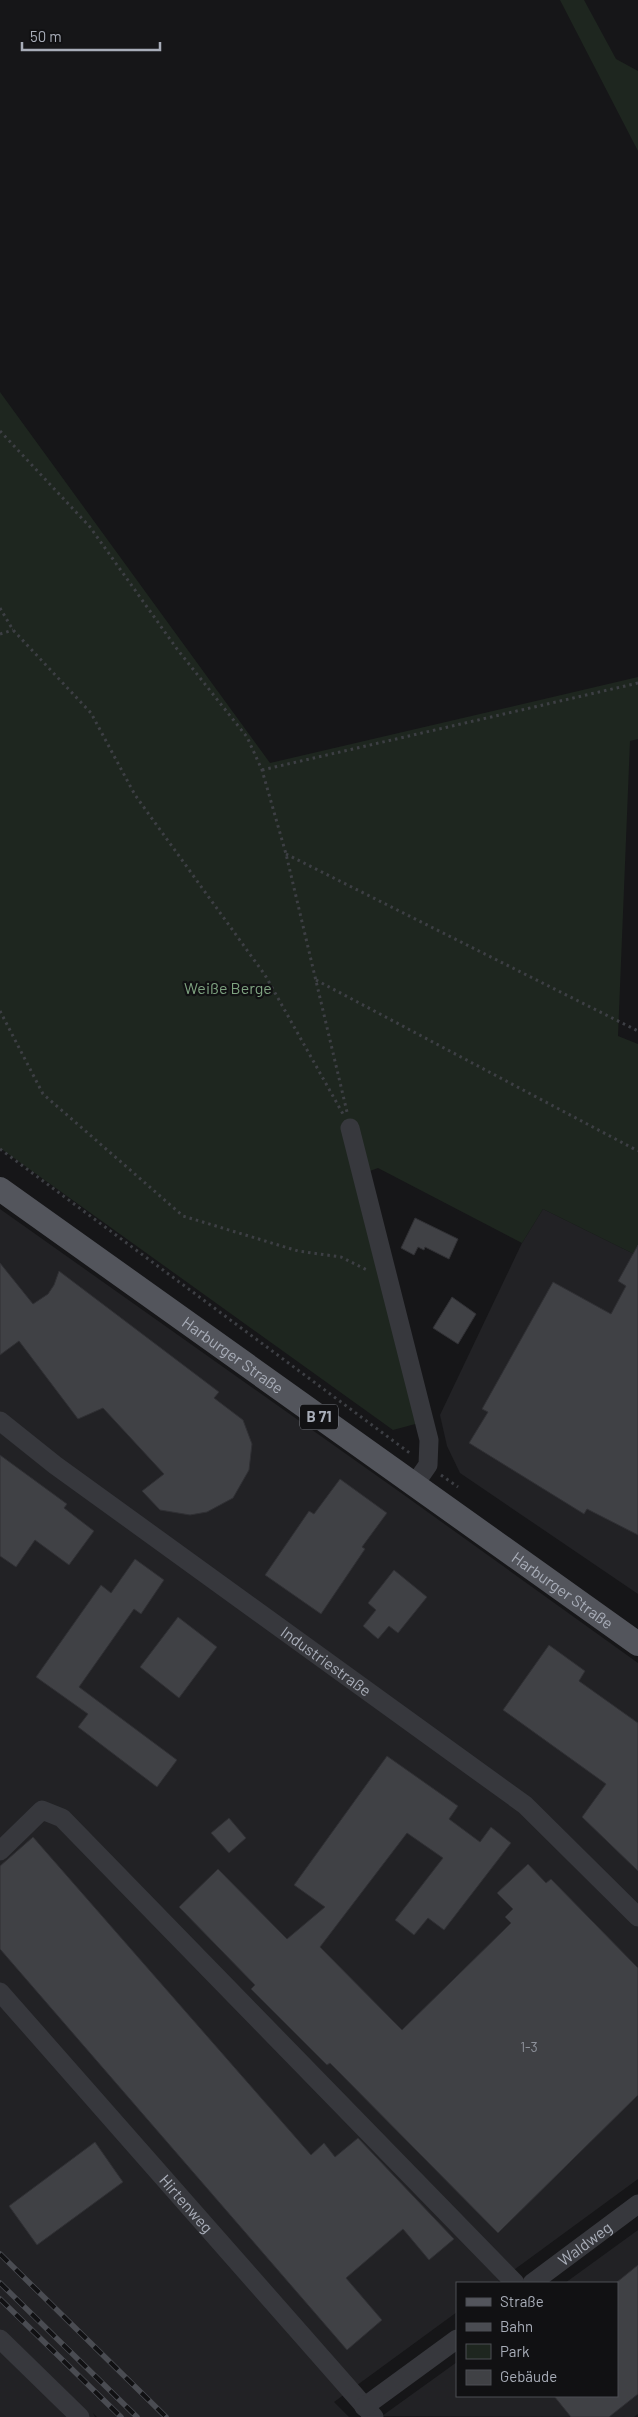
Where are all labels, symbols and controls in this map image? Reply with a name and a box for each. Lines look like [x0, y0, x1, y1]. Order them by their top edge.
scale bar [22, 20, 160, 52]
text: 50 m [30, 27, 62, 45]
park label: Weiße Berge [184, 978, 272, 997]
street label: Harburger Straße [179, 1312, 288, 1397]
road number: B 71 [300, 1404, 338, 1430]
street label: Harburger Straße [508, 1547, 617, 1632]
street label: Industriestraße [278, 1622, 375, 1700]
house number: 1-3 [520, 2038, 538, 2055]
street label: Hirtenweg [156, 2170, 217, 2237]
street label: Waldweg [554, 2217, 615, 2269]
legend [456, 2282, 618, 2397]
text: Straße [500, 2292, 544, 2310]
text: Bahn [500, 2317, 533, 2335]
text: Park [500, 2342, 530, 2360]
text: Gebäude [500, 2367, 557, 2385]

